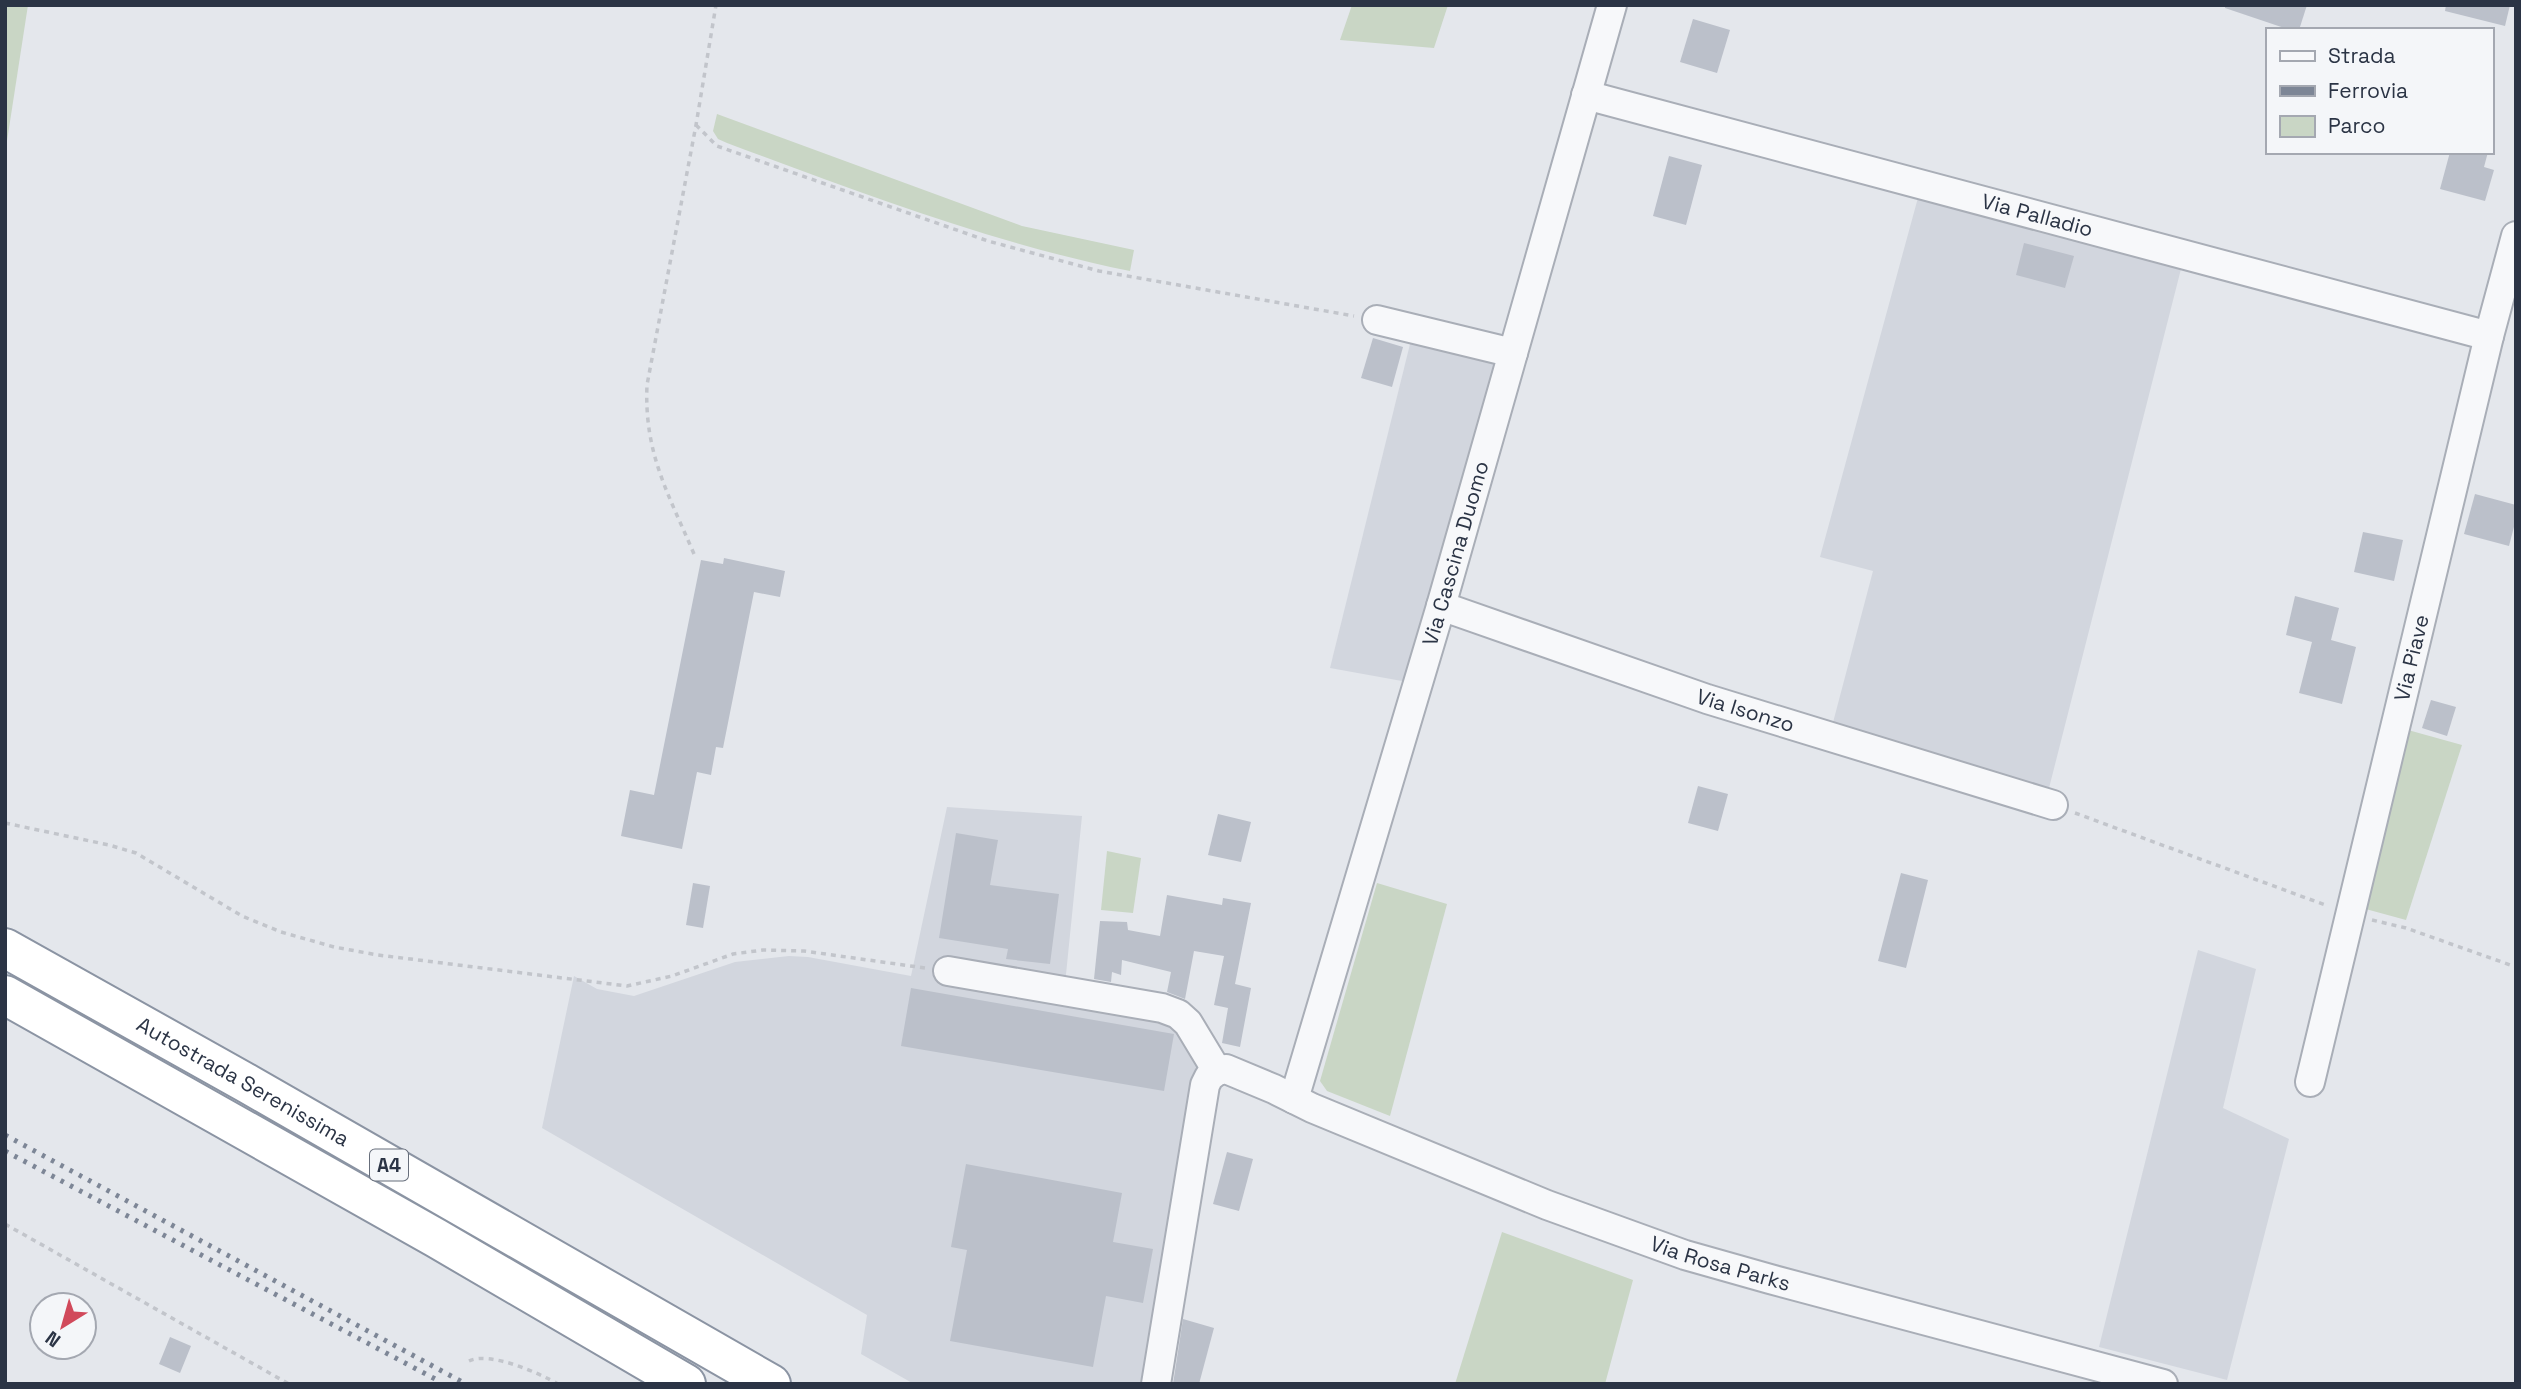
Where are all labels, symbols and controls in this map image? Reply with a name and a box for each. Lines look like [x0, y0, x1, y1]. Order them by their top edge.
legend [2266, 28, 2493, 154]
text: Strada [2328, 42, 2395, 69]
text: Ferrovia [2328, 77, 2408, 104]
text: Parco [2328, 112, 2386, 139]
street label: Via Palladio [1979, 187, 2096, 243]
street label: Via Cascina Duomo [1416, 458, 1495, 649]
street label: Via Piave [2388, 612, 2435, 704]
street label: Via Isonzo [1693, 682, 1798, 738]
street label: Autostrada Serenissima [132, 1011, 354, 1152]
road number: A4 [370, 1149, 408, 1180]
street label: Via Rosa Parks [1647, 1230, 1793, 1297]
north arrow [28, 1291, 98, 1361]
text: N [40, 1325, 66, 1353]

